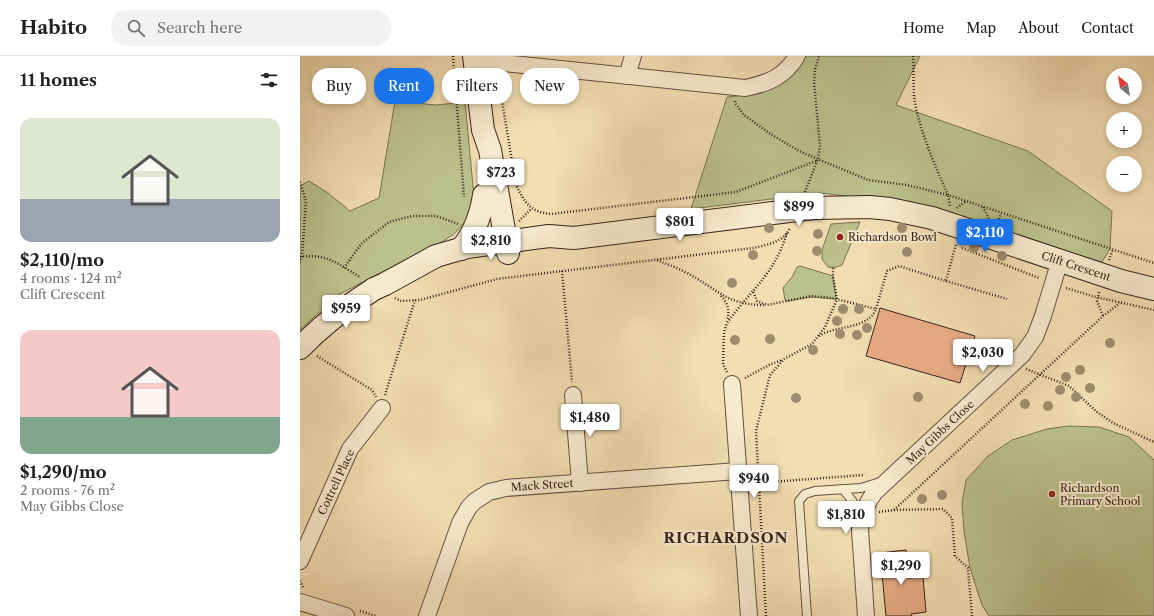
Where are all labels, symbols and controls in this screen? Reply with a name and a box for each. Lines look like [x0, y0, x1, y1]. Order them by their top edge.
search box [111, 10, 391, 46]
text: Habito [20, 16, 87, 39]
icon: search [125, 17, 147, 39]
text: Search here [157, 18, 242, 37]
text: Home [903, 19, 944, 37]
text: Map [966, 19, 996, 37]
text: About [1018, 19, 1059, 37]
text: Contact [1081, 19, 1134, 37]
chip: Buy [312, 68, 366, 104]
chip: Rent [374, 68, 434, 104]
chip: Filters [442, 68, 512, 104]
chip: New [520, 68, 579, 104]
north arrow [1106, 68, 1142, 104]
map controls [1106, 68, 1142, 192]
icon: filters [258, 69, 280, 91]
text: 11 homes [20, 70, 97, 90]
button: + [1106, 112, 1142, 148]
icon: home [114, 144, 186, 216]
button: − [1106, 156, 1142, 192]
pin: $723 [477, 159, 525, 193]
text: $723 [486, 164, 516, 180]
pin: $899 [775, 193, 823, 227]
text: $899 [784, 198, 814, 214]
pin: $801 [656, 208, 704, 242]
text: $801 [665, 213, 695, 229]
pin: $2,110 [952, 219, 1018, 253]
text: $2,110 [966, 224, 1004, 240]
pin: $2,810 [458, 227, 524, 261]
place label: Richardson Bowl [848, 230, 938, 244]
text: $2,810 [471, 232, 511, 248]
marker: Richardson Bowl [835, 232, 845, 242]
street label: Clift Crescent [1039, 248, 1113, 284]
text: $2,110/mo [20, 250, 104, 270]
text: 4 rooms · 124 m² [20, 270, 122, 286]
text: Clift Crescent [20, 286, 105, 302]
pin: $959 [322, 295, 370, 329]
text: $959 [331, 300, 361, 316]
pin: $2,030 [950, 339, 1016, 373]
text: $2,030 [962, 344, 1004, 360]
icon: home [114, 356, 186, 428]
street label: May Gibbs Close [903, 397, 977, 467]
pin: $1,480 [557, 404, 623, 438]
text: $1,480 [570, 409, 610, 425]
street label: Cottrell Place [315, 447, 357, 517]
text: $1,290/mo [20, 462, 107, 482]
pin: $940 [730, 465, 778, 499]
text: $940 [738, 470, 770, 486]
street label: Mack Street [510, 476, 574, 494]
place label: Richardson Primary School [1060, 481, 1141, 508]
text: 2 rooms · 76 m² [20, 482, 115, 498]
marker: Richardson Primary School [1047, 489, 1057, 499]
text: May Gibbs Close [20, 498, 124, 514]
pin: $1,810 [813, 501, 879, 535]
text: $1,810 [827, 506, 865, 522]
district label: RICHARDSON [664, 528, 788, 547]
pin: $1,290 [868, 552, 934, 586]
text: $1,290 [881, 557, 921, 573]

